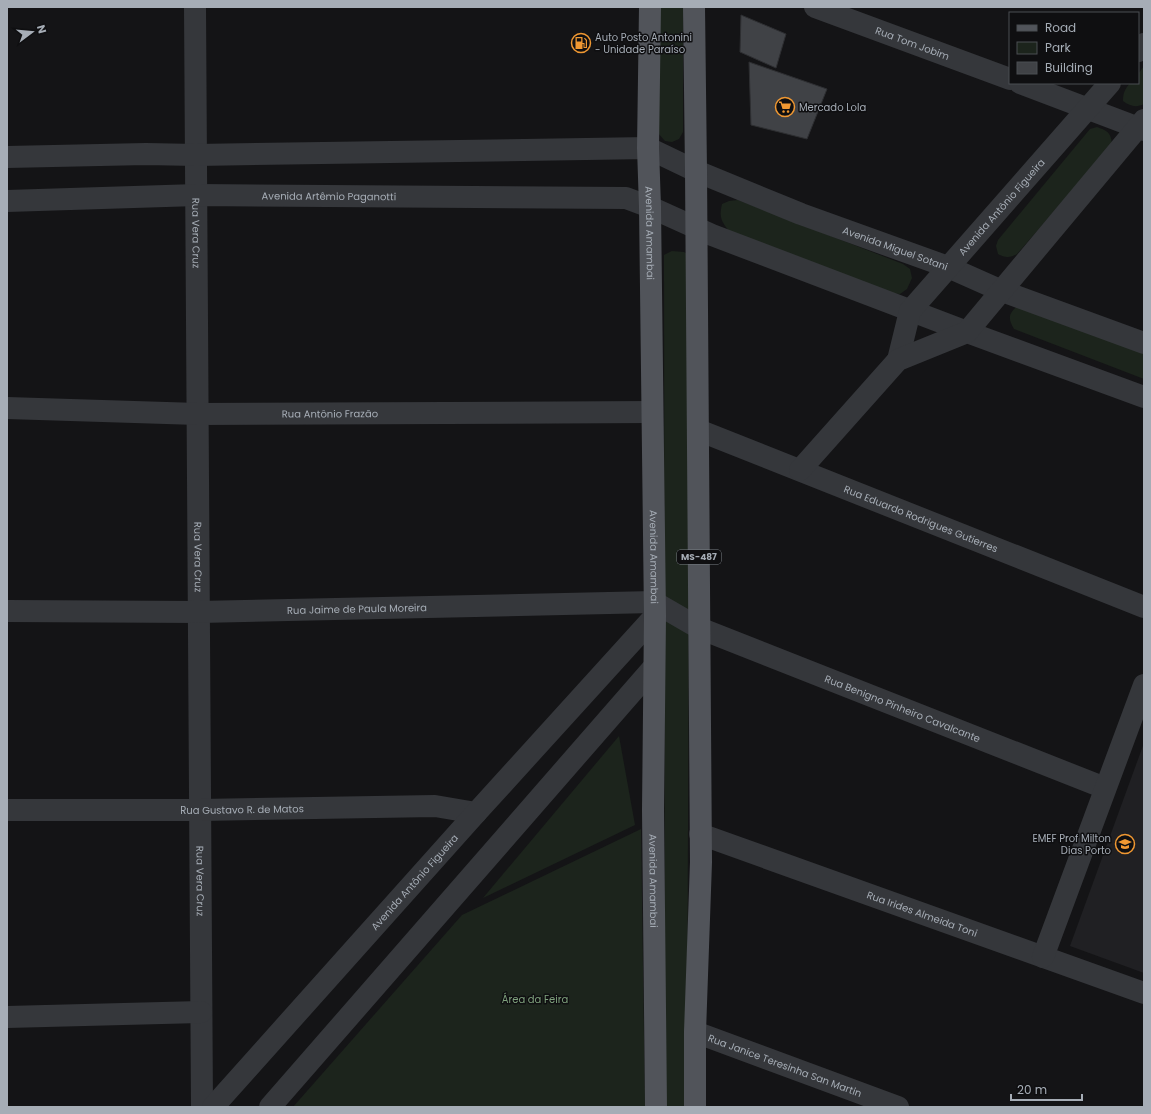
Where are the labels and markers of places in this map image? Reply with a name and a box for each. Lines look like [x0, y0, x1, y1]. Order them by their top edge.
place label: Auto Posto Antonini - Unidade Paraíso [595, 30, 692, 57]
fuel station icon: Auto Posto Antonini - Unidade Paraíso [570, 32, 592, 54]
supermarket icon: Mercado Lola [774, 96, 796, 118]
place label: Mercado Lola [799, 100, 866, 115]
place label: EMEF Prof Milton Dias Porto [1033, 831, 1111, 858]
school or university icon: EMEF Prof Milton Dias Porto [1114, 833, 1136, 855]

